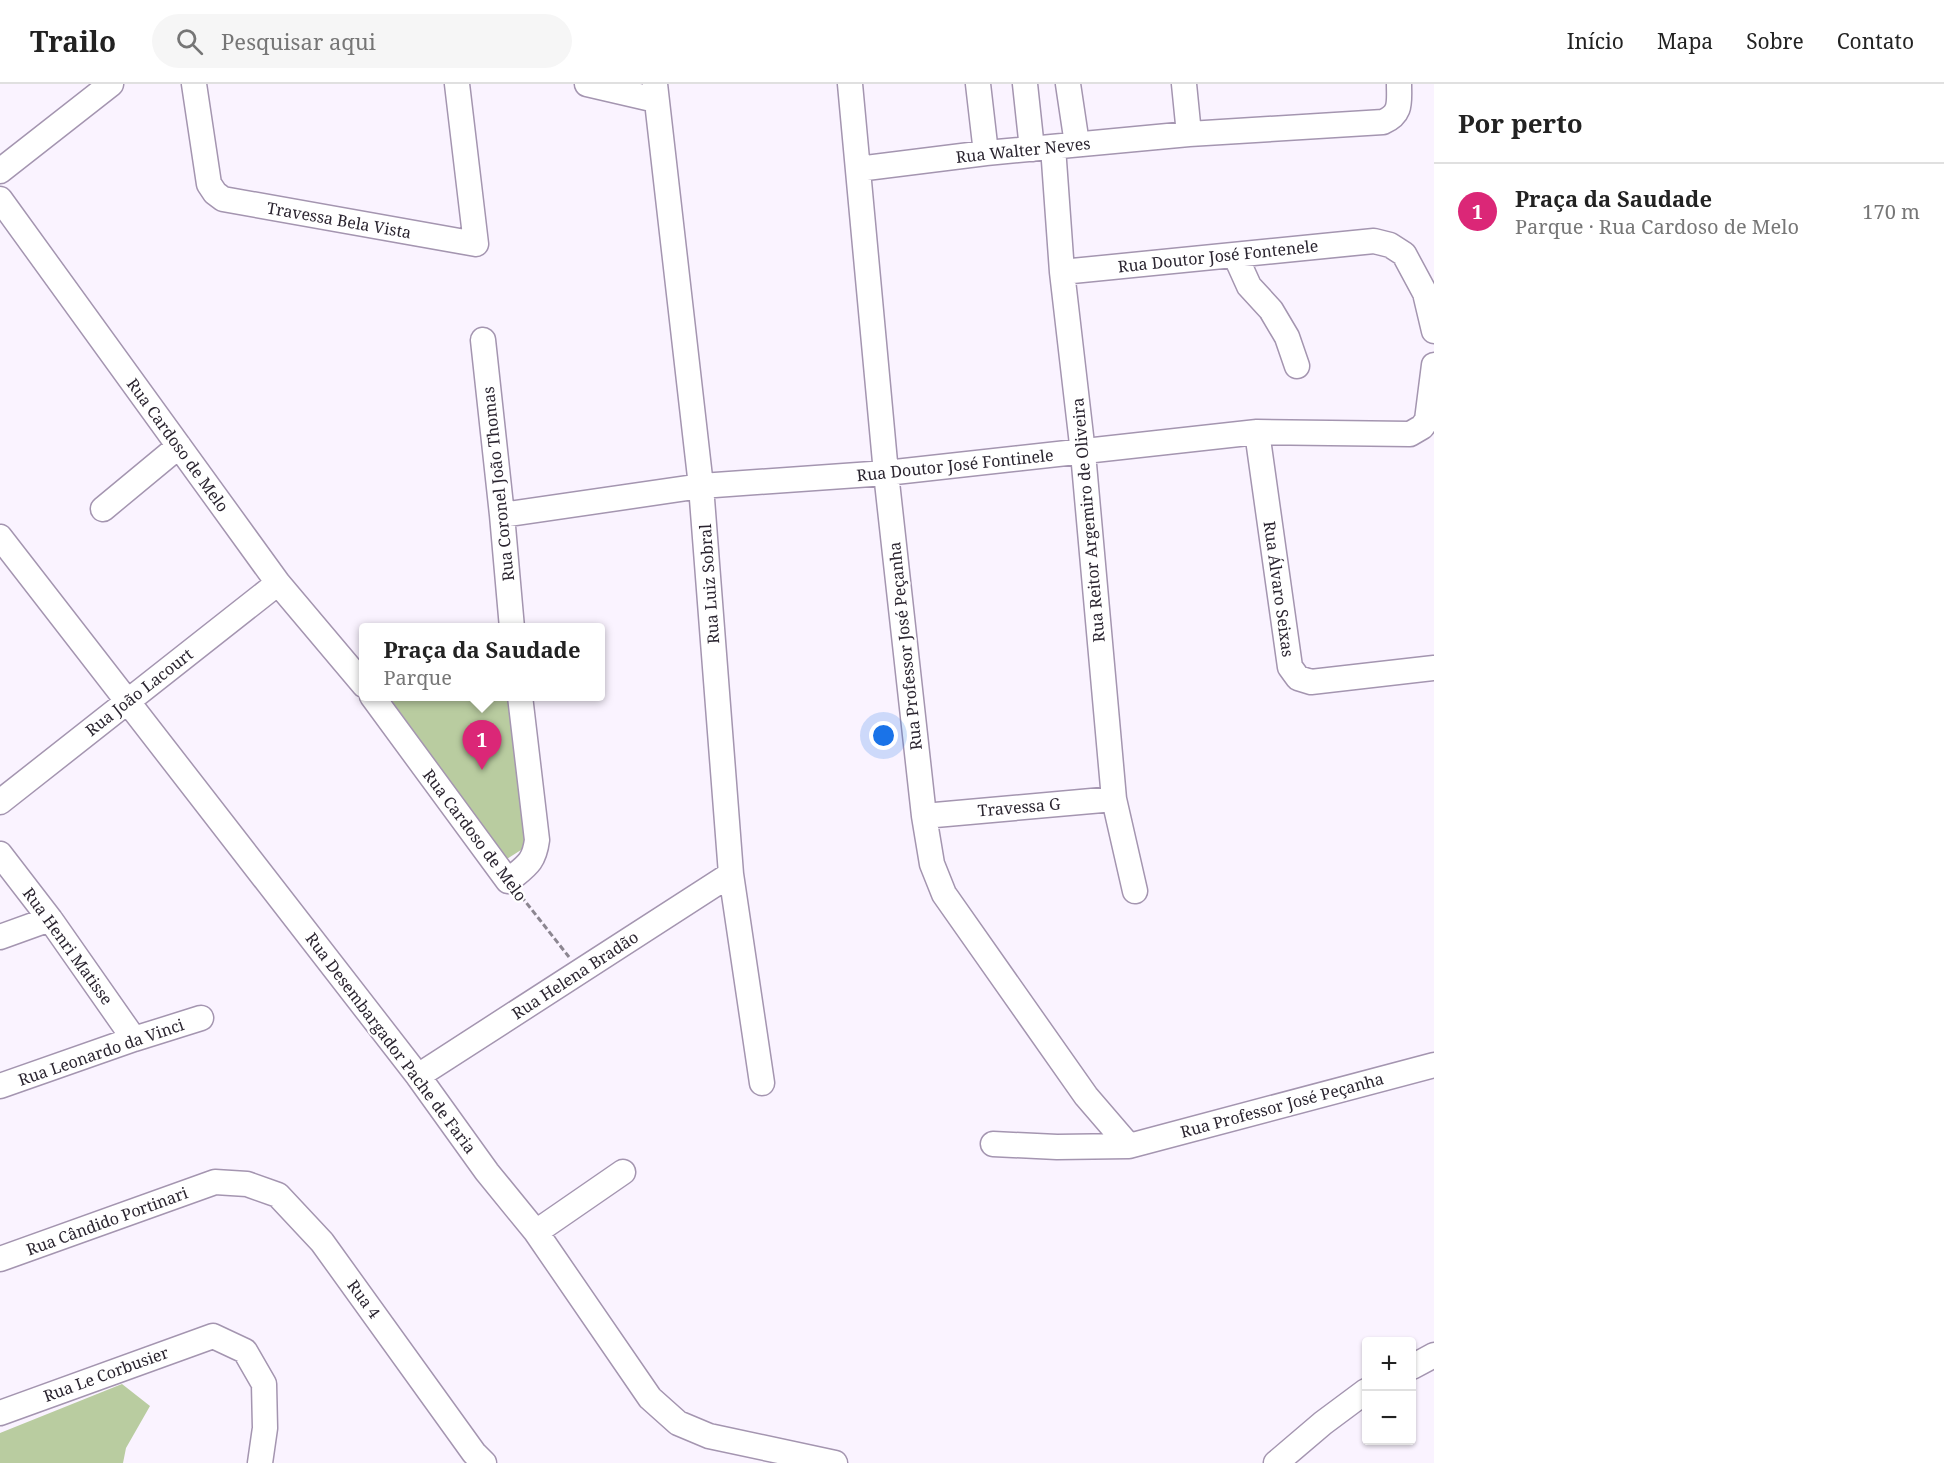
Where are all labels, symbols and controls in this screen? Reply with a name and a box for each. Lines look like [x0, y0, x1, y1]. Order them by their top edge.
search box [152, 14, 572, 68]
text: Trailo [30, 22, 116, 60]
icon: search [173, 25, 206, 58]
text: Pesquisar aqui [221, 26, 376, 56]
text: Início [1567, 27, 1624, 55]
text: Mapa [1657, 27, 1713, 55]
text: Sobre [1746, 27, 1804, 55]
text: Contato [1837, 27, 1914, 55]
text: Por perto [1458, 105, 1583, 141]
street label: Rua Walter Neves [955, 132, 1091, 168]
text: Praça da Saudade [1515, 183, 1712, 213]
street label: Travessa Bela Vista [265, 196, 413, 244]
text: 1 [1472, 198, 1483, 225]
text: 170 m [1862, 198, 1920, 225]
text: Parque · Rua Cardoso de Melo [1515, 213, 1799, 240]
street label: Rua Doutor José Fontenele [1117, 235, 1319, 277]
street label: Rua Cardoso de Melo [122, 374, 234, 516]
street label: Rua Coronel João Thomas [477, 386, 519, 582]
street label: Rua Reitor Argemiro de Oliveira [1066, 397, 1110, 643]
street label: Rua Doutor José Fontinele [855, 444, 1055, 486]
street label: Rua Álvaro Seixas [1259, 520, 1299, 658]
street label: Rua Luiz Sobral [694, 523, 724, 645]
street label: Rua Professor José Peçanha [883, 541, 927, 751]
popup [359, 623, 605, 701]
text: Praça da Saudade [384, 634, 580, 664]
street label: Rua João Lacourt [81, 643, 198, 741]
text: Parque [384, 664, 452, 691]
pin: 1 [462, 720, 502, 770]
your location [869, 721, 898, 750]
street label: Rua Cardoso de Melo [418, 764, 532, 906]
street label: Travessa G [977, 792, 1062, 822]
street label: Rua Henri Matisse [18, 883, 118, 1009]
street label: Rua Helena Bradão [507, 926, 643, 1024]
street label: Rua Desembargador Pache de Faria [301, 928, 481, 1158]
street label: Rua Leonardo da Vinci [15, 1013, 187, 1091]
street label: Rua Professor José Peçanha [1178, 1067, 1386, 1143]
street label: Rua Cândido Portinari [23, 1182, 191, 1260]
street label: Rua 4 [343, 1275, 385, 1323]
map controls [1362, 1337, 1416, 1445]
button: + [1362, 1337, 1416, 1391]
street label: Rua Le Corbusier [40, 1341, 172, 1407]
button: − [1362, 1391, 1416, 1445]

